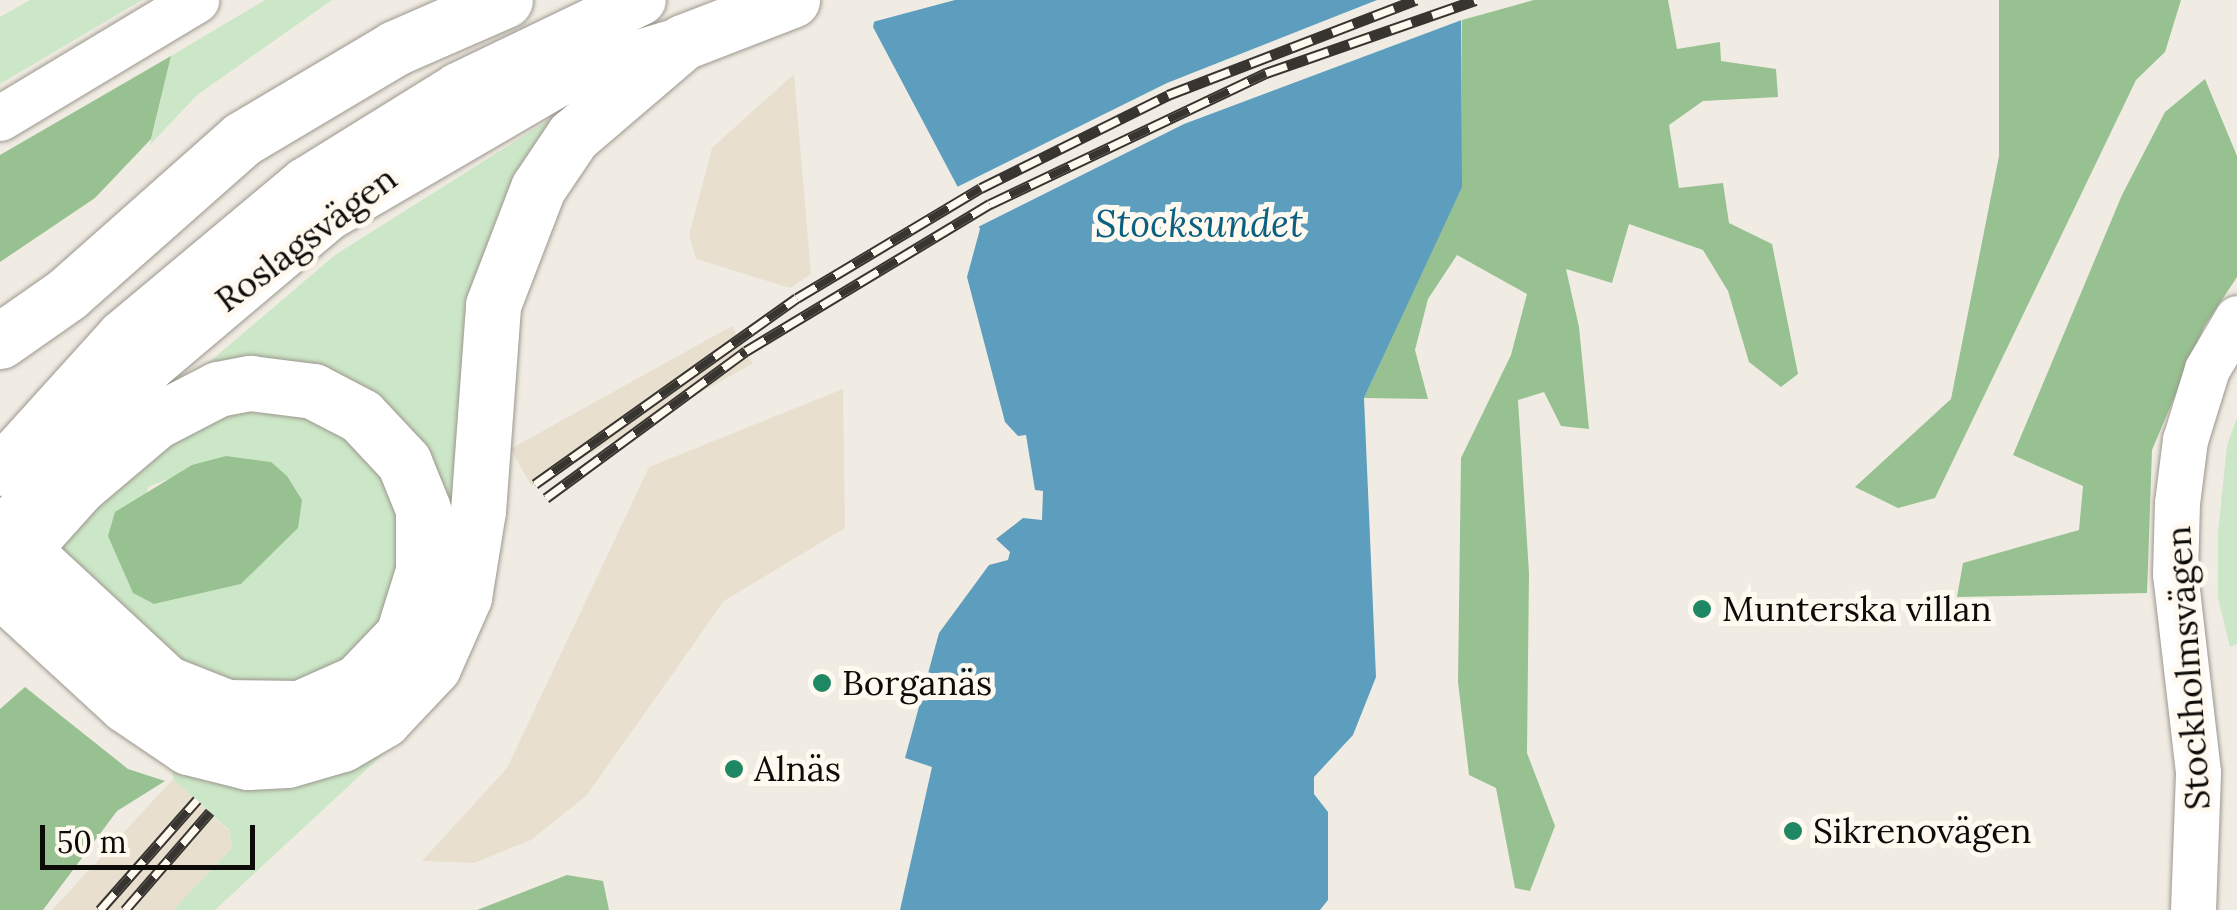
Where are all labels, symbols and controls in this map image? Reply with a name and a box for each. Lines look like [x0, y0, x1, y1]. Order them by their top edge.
street label: Roslagsvägen [207, 157, 405, 321]
water label: Stocksundet [1095, 201, 1303, 247]
street label: Stockholmsvägen [2157, 525, 2219, 811]
place label: Munterska villan [1722, 588, 1992, 630]
marker: Munterska villan [1691, 598, 1713, 620]
place label: Borganäs [842, 662, 992, 704]
marker: Borganäs [811, 672, 833, 694]
place label: Alnäs [754, 748, 841, 790]
marker: Alnäs [723, 758, 745, 780]
scale bar [45, 805, 260, 867]
place label: Sikrenovägen [1813, 810, 2031, 852]
marker: Sikrenovägen [1782, 820, 1804, 842]
text: 50 m [57, 823, 127, 861]

